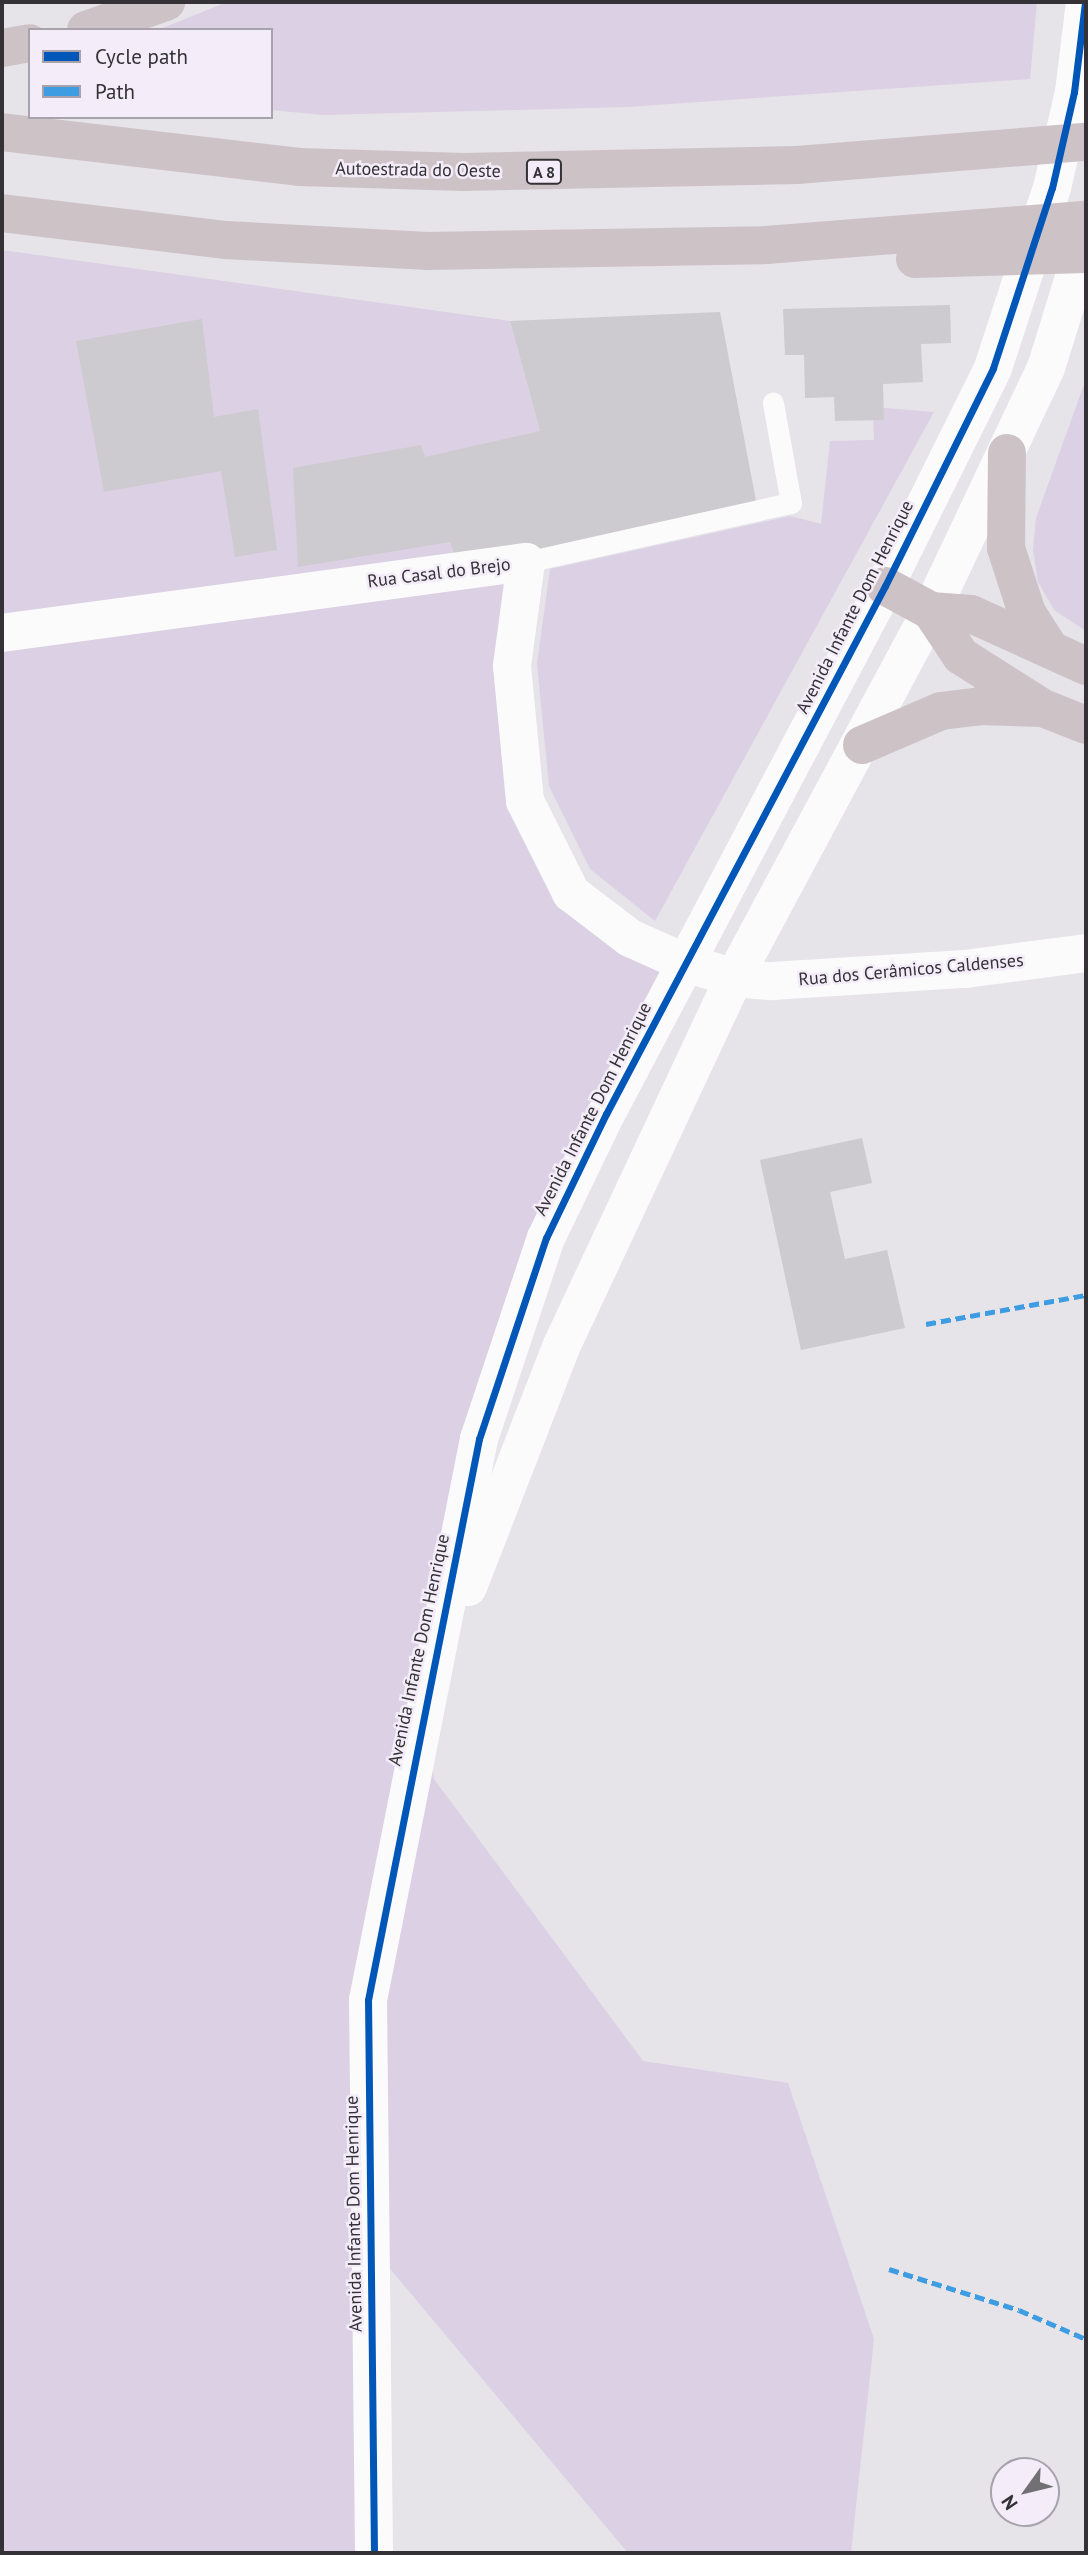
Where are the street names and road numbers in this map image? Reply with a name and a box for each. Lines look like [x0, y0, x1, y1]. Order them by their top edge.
street label: Autoestrada do Oeste [335, 158, 501, 182]
road number: A 8 [525, 160, 563, 184]
street label: Avenida Infante Dom Henrique [792, 497, 918, 717]
street label: Rua Casal do Brejo [366, 554, 512, 592]
street label: Rua dos Cerâmicos Caldenses [798, 949, 1024, 991]
street label: Avenida Infante Dom Henrique [530, 999, 656, 1219]
street label: Avenida Infante Dom Henrique [384, 1532, 454, 1768]
street label: Avenida Infante Dom Henrique [341, 2096, 367, 2332]

